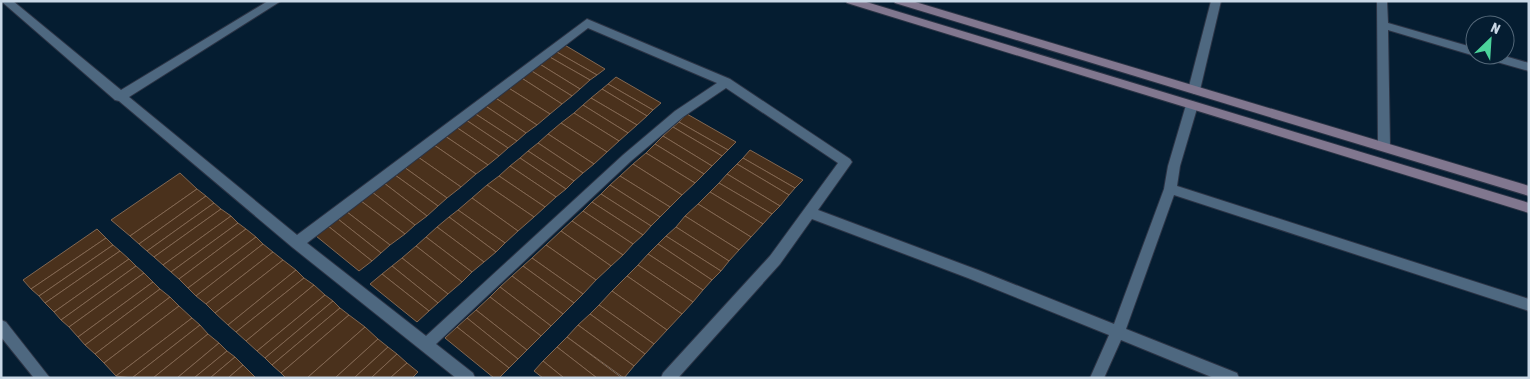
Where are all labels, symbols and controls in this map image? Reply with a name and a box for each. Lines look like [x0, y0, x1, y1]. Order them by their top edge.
north arrow [1465, 15, 1515, 65]
text: N [1488, 19, 1503, 37]

